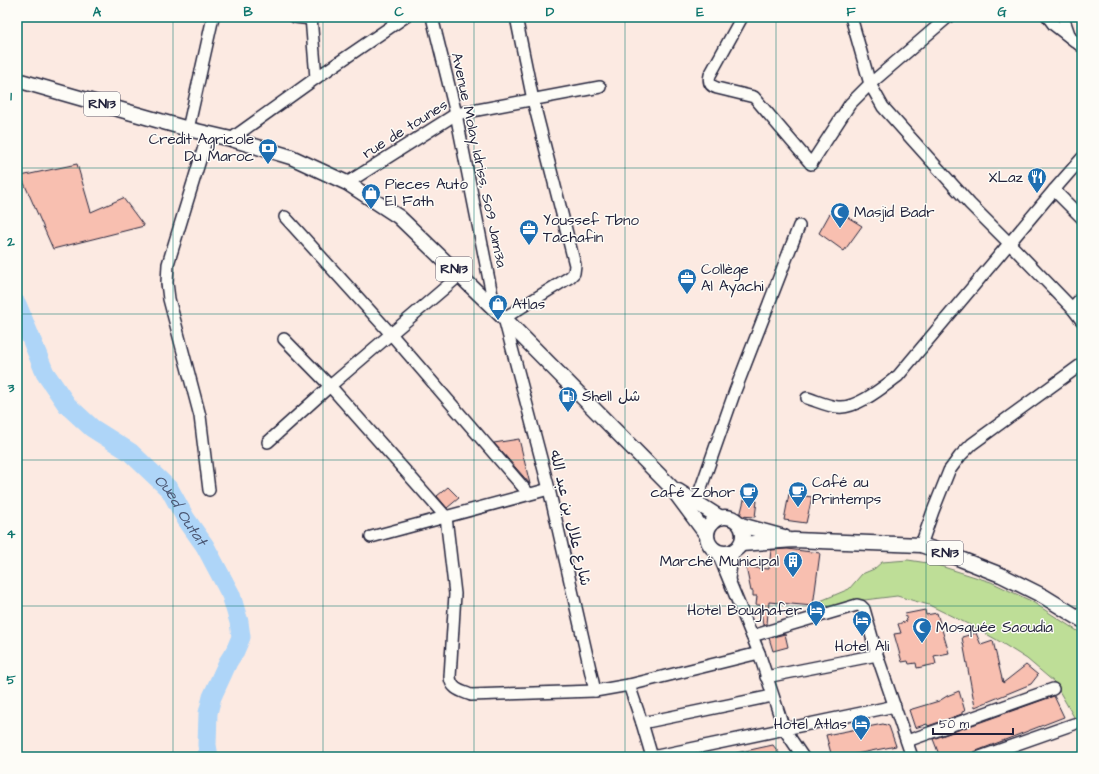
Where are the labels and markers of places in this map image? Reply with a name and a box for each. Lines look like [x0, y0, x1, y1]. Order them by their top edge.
place label: Credit Agricole Du Maroc [149, 129, 254, 167]
bank icon: Credit Agricole Du Maroc [257, 137, 279, 165]
restaurant icon: XLaz [1026, 166, 1048, 194]
place label: XLaz [989, 167, 1024, 188]
place label: Pieces Auto El Fath [385, 174, 468, 212]
shop icon: Pieces Auto El Fath [360, 182, 382, 210]
mosque icon: Masjid Badr [829, 201, 851, 229]
place label: Masjid Badr [854, 202, 934, 223]
place label: Youssef Tbno Tachafin [543, 210, 639, 248]
office icon: Youssef Tbno Tachafin [518, 218, 540, 246]
place label: Collège Al Ayachi [701, 259, 764, 298]
office icon: Collège Al Ayachi [676, 267, 698, 295]
shop icon: Atlas [487, 293, 509, 321]
place label: Atlas [512, 294, 546, 315]
fuel station icon: Shell شل [557, 385, 579, 413]
place label: Shell شل [582, 386, 640, 407]
place label: Café au Printemps [812, 472, 882, 510]
cafe icon: Café au Printemps [787, 480, 809, 508]
cafe icon: café Zohor [738, 481, 760, 509]
place label: café Zohor [651, 482, 735, 503]
building icon: Marché Municipal [782, 550, 804, 578]
place label: Marché Municipal [660, 551, 779, 572]
hotel icon: Hotel Boughafer [805, 599, 827, 627]
place label: Hotel Boughafer [687, 600, 802, 622]
hotel icon: Hotel Ali [851, 609, 873, 637]
mosque icon: Mosquée Saoudia [911, 616, 933, 644]
place label: Mosquée Saoudia [936, 617, 1053, 638]
place label: Hotel Ali [835, 636, 890, 657]
hotel icon: Hotel Atlas [850, 713, 872, 741]
place label: Hotel Atlas [774, 714, 847, 735]

